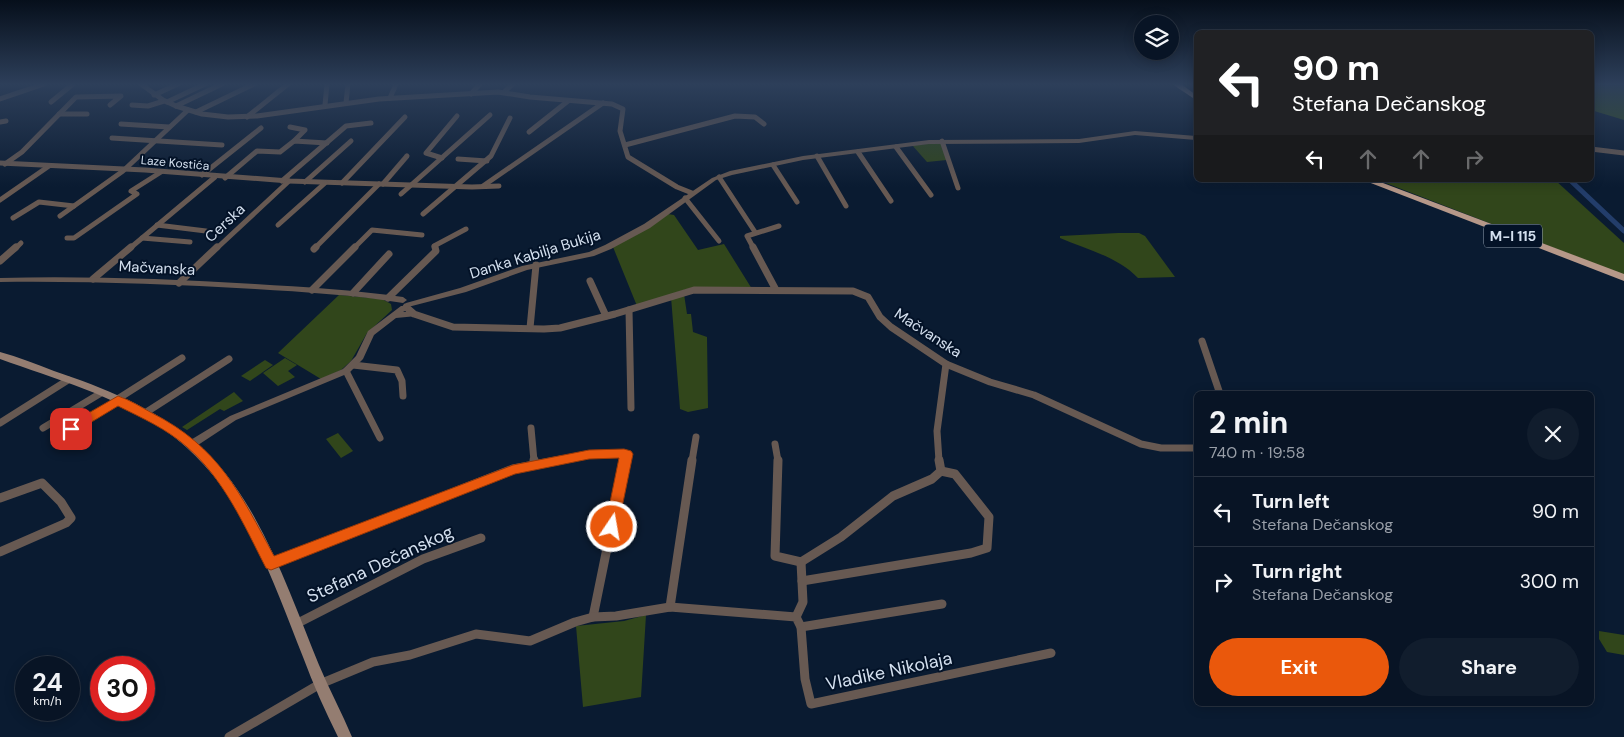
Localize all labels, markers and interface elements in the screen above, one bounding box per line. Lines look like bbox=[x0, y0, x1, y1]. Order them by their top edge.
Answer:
map controls bbox=[1134, 15, 1179, 60]
button: layers bbox=[1134, 15, 1179, 60]
text: 90 m bbox=[1292, 45, 1380, 91]
icon: left bbox=[1209, 50, 1274, 115]
text: Stefana Dečanskog bbox=[1292, 89, 1486, 118]
icon: left bbox=[1301, 145, 1329, 173]
icon: ahead bbox=[1354, 145, 1382, 173]
icon: ahead bbox=[1407, 145, 1435, 173]
icon: right bbox=[1460, 145, 1488, 173]
street label: Laze Kostića bbox=[140, 152, 210, 174]
street label: Cerska bbox=[201, 199, 249, 247]
street label: Danka Kabilja Bukija bbox=[467, 225, 603, 283]
road number: M-I 115 bbox=[1484, 225, 1542, 248]
street label: Mačvanska bbox=[118, 256, 196, 280]
street label: Mačvanska bbox=[890, 304, 966, 362]
text: 2 min bbox=[1209, 403, 1288, 442]
pin bbox=[50, 408, 92, 450]
button: close bbox=[1527, 408, 1579, 460]
icon: arrive bbox=[57, 415, 85, 443]
text: 740 m · 19:58 bbox=[1209, 442, 1305, 463]
text: Turn left bbox=[1252, 489, 1330, 514]
icon: left bbox=[1209, 498, 1237, 526]
text: 90 m bbox=[1532, 499, 1579, 524]
position arrow bbox=[585, 500, 637, 552]
text: Stefana Dečanskog bbox=[1252, 514, 1393, 535]
street label: Stefana Dečanskog bbox=[303, 520, 457, 608]
text: Turn right bbox=[1252, 559, 1342, 584]
icon: right bbox=[1209, 568, 1237, 596]
text: 300 m bbox=[1520, 569, 1579, 594]
text: Stefana Dečanskog bbox=[1252, 584, 1393, 605]
button: Exit bbox=[1209, 638, 1389, 696]
button: Share bbox=[1399, 638, 1579, 696]
street label: Vladike Nikolaja bbox=[824, 646, 954, 696]
speed limit sign: 30 bbox=[90, 656, 155, 721]
text: 24 bbox=[32, 666, 63, 699]
text: km/h bbox=[33, 693, 62, 709]

